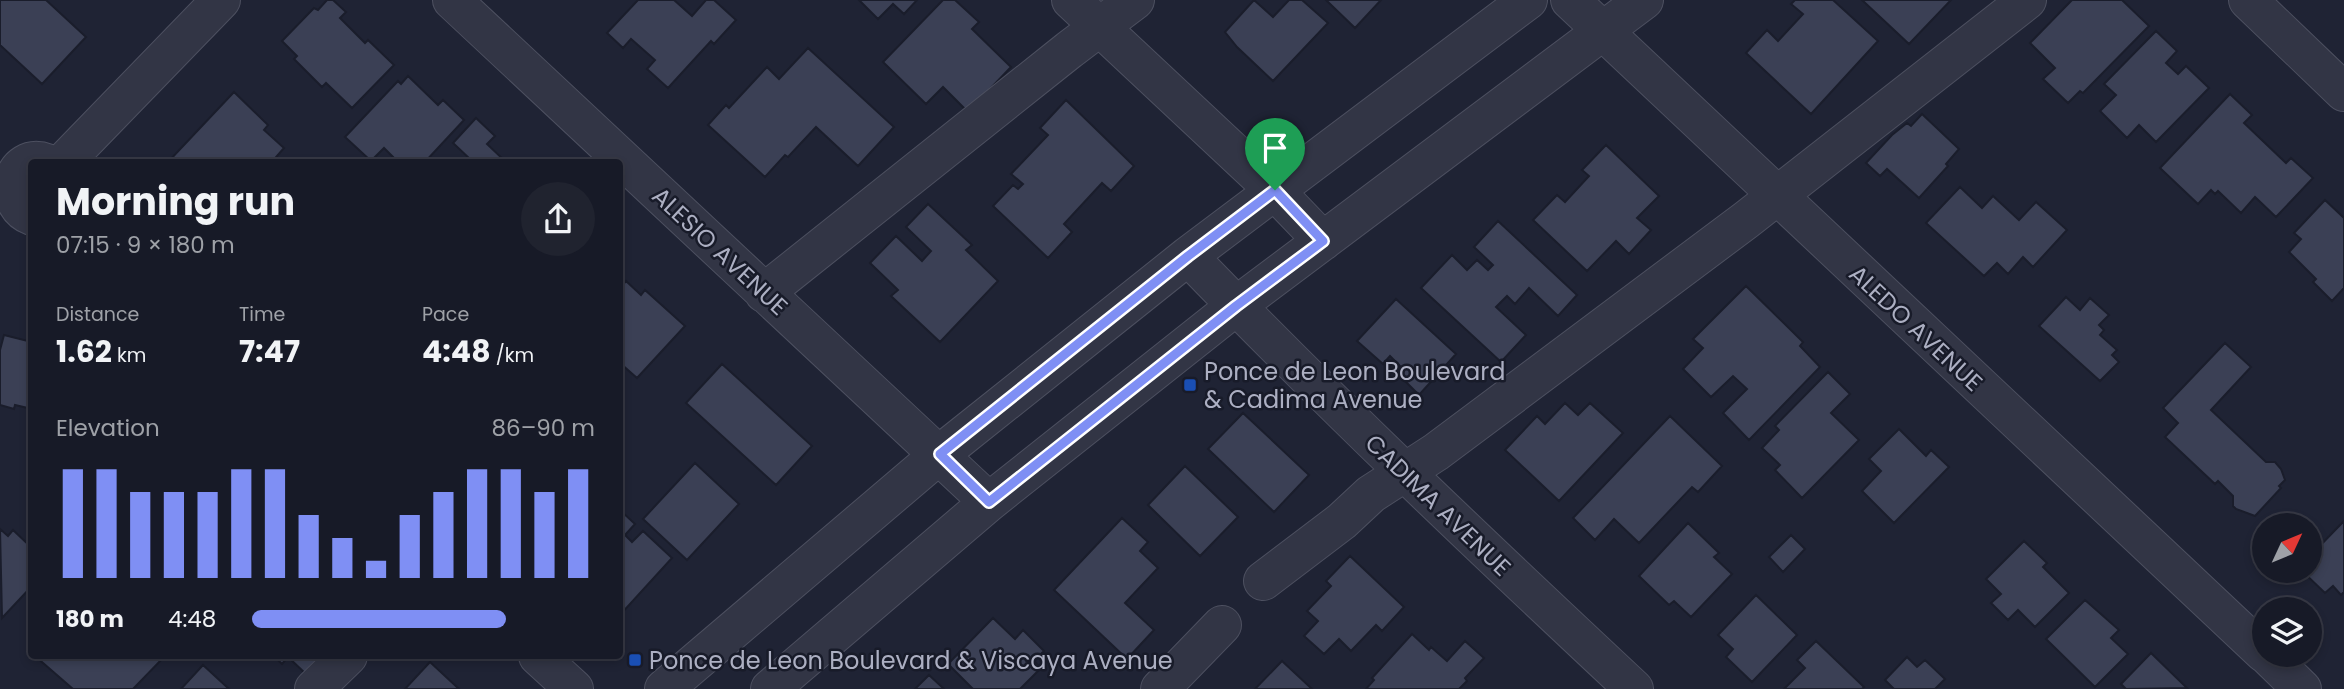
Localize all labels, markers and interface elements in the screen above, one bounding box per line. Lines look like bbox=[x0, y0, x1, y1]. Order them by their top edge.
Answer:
pin bbox=[1245, 118, 1305, 190]
icon: arrive bbox=[1256, 129, 1294, 167]
text: Morning run bbox=[56, 175, 295, 228]
street label: ALESIO AVENUE bbox=[645, 180, 795, 322]
button: share bbox=[521, 182, 595, 256]
text: 07:15 · 9 × 180 m bbox=[56, 229, 235, 261]
street label: ALEDO AVENUE bbox=[1842, 258, 1990, 398]
text: Distance bbox=[56, 301, 139, 328]
text: Time bbox=[239, 301, 285, 328]
text: Pace bbox=[422, 301, 469, 328]
text: 1.62 bbox=[56, 330, 112, 373]
text: 7:47 bbox=[239, 330, 300, 373]
text: 4:48 bbox=[422, 330, 491, 373]
text: km bbox=[112, 342, 146, 369]
text: /km bbox=[491, 342, 534, 369]
place label: Ponce de Leon Boulevard & Cadima Avenue bbox=[1204, 355, 1505, 416]
marker: Ponce de Leon Boulevard & Cadima Avenue bbox=[1182, 377, 1198, 393]
text: Elevation bbox=[56, 412, 160, 444]
text: 86–90 m bbox=[492, 412, 595, 444]
street label: CADIMA AVENUE bbox=[1358, 427, 1518, 583]
north arrow bbox=[2252, 513, 2322, 583]
map controls bbox=[2252, 513, 2322, 667]
button: layers bbox=[2252, 597, 2322, 667]
text: 180 m bbox=[56, 603, 124, 635]
text: 4:48 bbox=[168, 603, 216, 635]
place label: Ponce de Leon Boulevard & Viscaya Avenue bbox=[649, 644, 1173, 677]
marker: Ponce de Leon Boulevard & Viscaya Avenue bbox=[627, 652, 643, 668]

